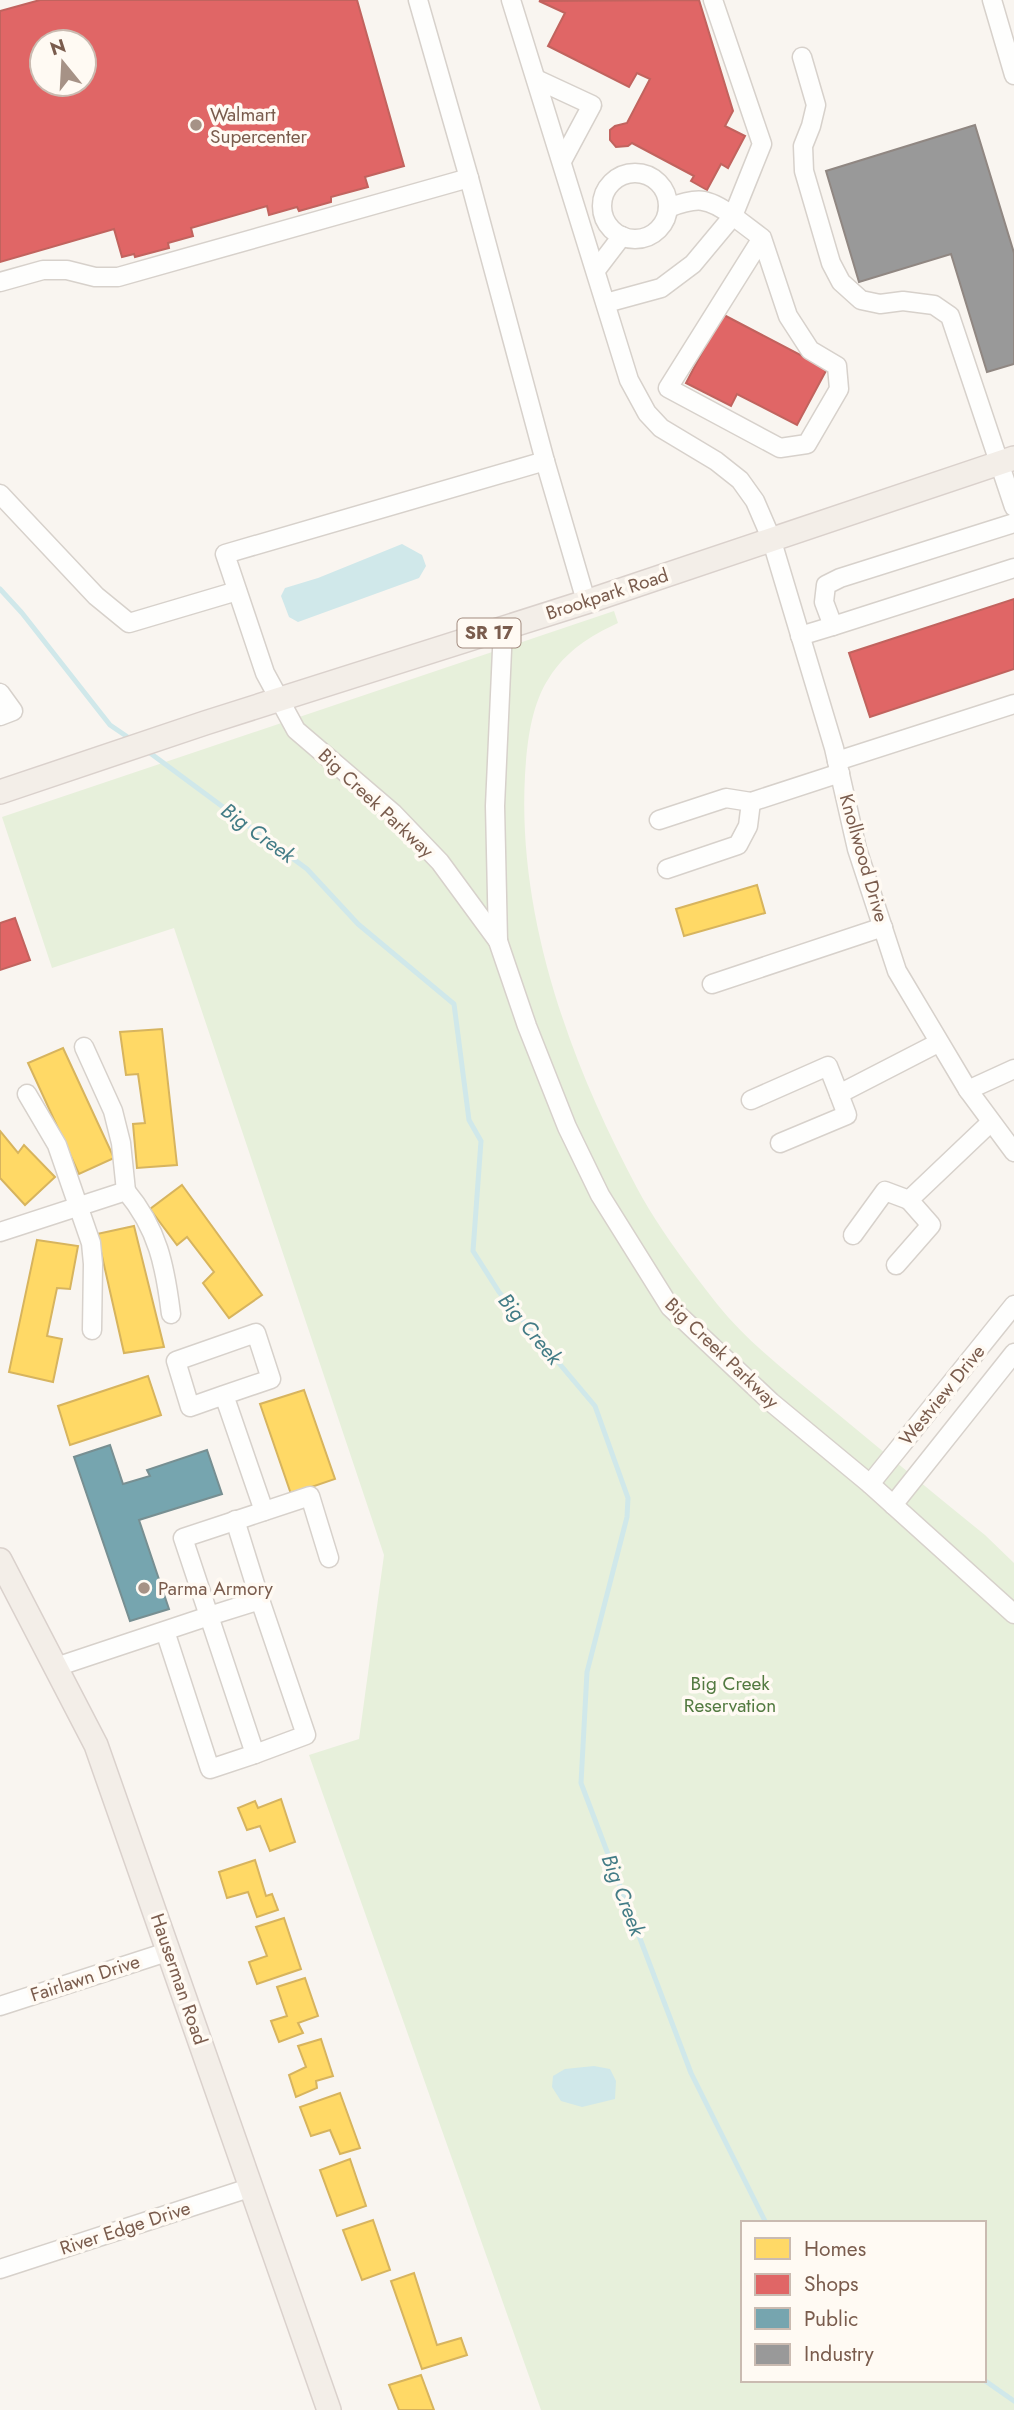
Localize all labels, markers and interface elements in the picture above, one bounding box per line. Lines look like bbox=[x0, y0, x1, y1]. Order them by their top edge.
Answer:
north arrow bbox=[28, 28, 98, 98]
text: N bbox=[47, 32, 69, 62]
place label: Walmart Supercenter bbox=[210, 101, 307, 150]
marker: Walmart Supercenter bbox=[188, 117, 204, 133]
street label: Brookpark Road bbox=[542, 561, 672, 627]
road number: SR 17 bbox=[458, 618, 520, 648]
street label: Big Creek Parkway bbox=[312, 742, 440, 864]
street label: Knollwood Drive bbox=[833, 791, 895, 925]
water label: Big Creek bbox=[215, 796, 302, 871]
water label: Big Creek bbox=[491, 1287, 570, 1372]
street label: Big Creek Parkway bbox=[659, 1291, 786, 1415]
street label: Westview Drive bbox=[893, 1339, 991, 1451]
place label: Parma Armory bbox=[158, 1575, 273, 1602]
marker: Parma Armory bbox=[136, 1580, 152, 1596]
park label: Big Creek Reservation bbox=[684, 1670, 776, 1719]
water label: Big Creek bbox=[594, 1850, 653, 1941]
street label: Hauserman Road bbox=[144, 1910, 214, 2048]
street label: Fairlawn Drive bbox=[27, 1948, 143, 2008]
street label: River Edge Drive bbox=[56, 2194, 194, 2262]
legend bbox=[741, 2221, 986, 2382]
text: Homes bbox=[804, 2234, 866, 2264]
text: Shops bbox=[804, 2269, 858, 2299]
text: Public bbox=[804, 2304, 858, 2334]
text: Industry bbox=[804, 2339, 875, 2369]

